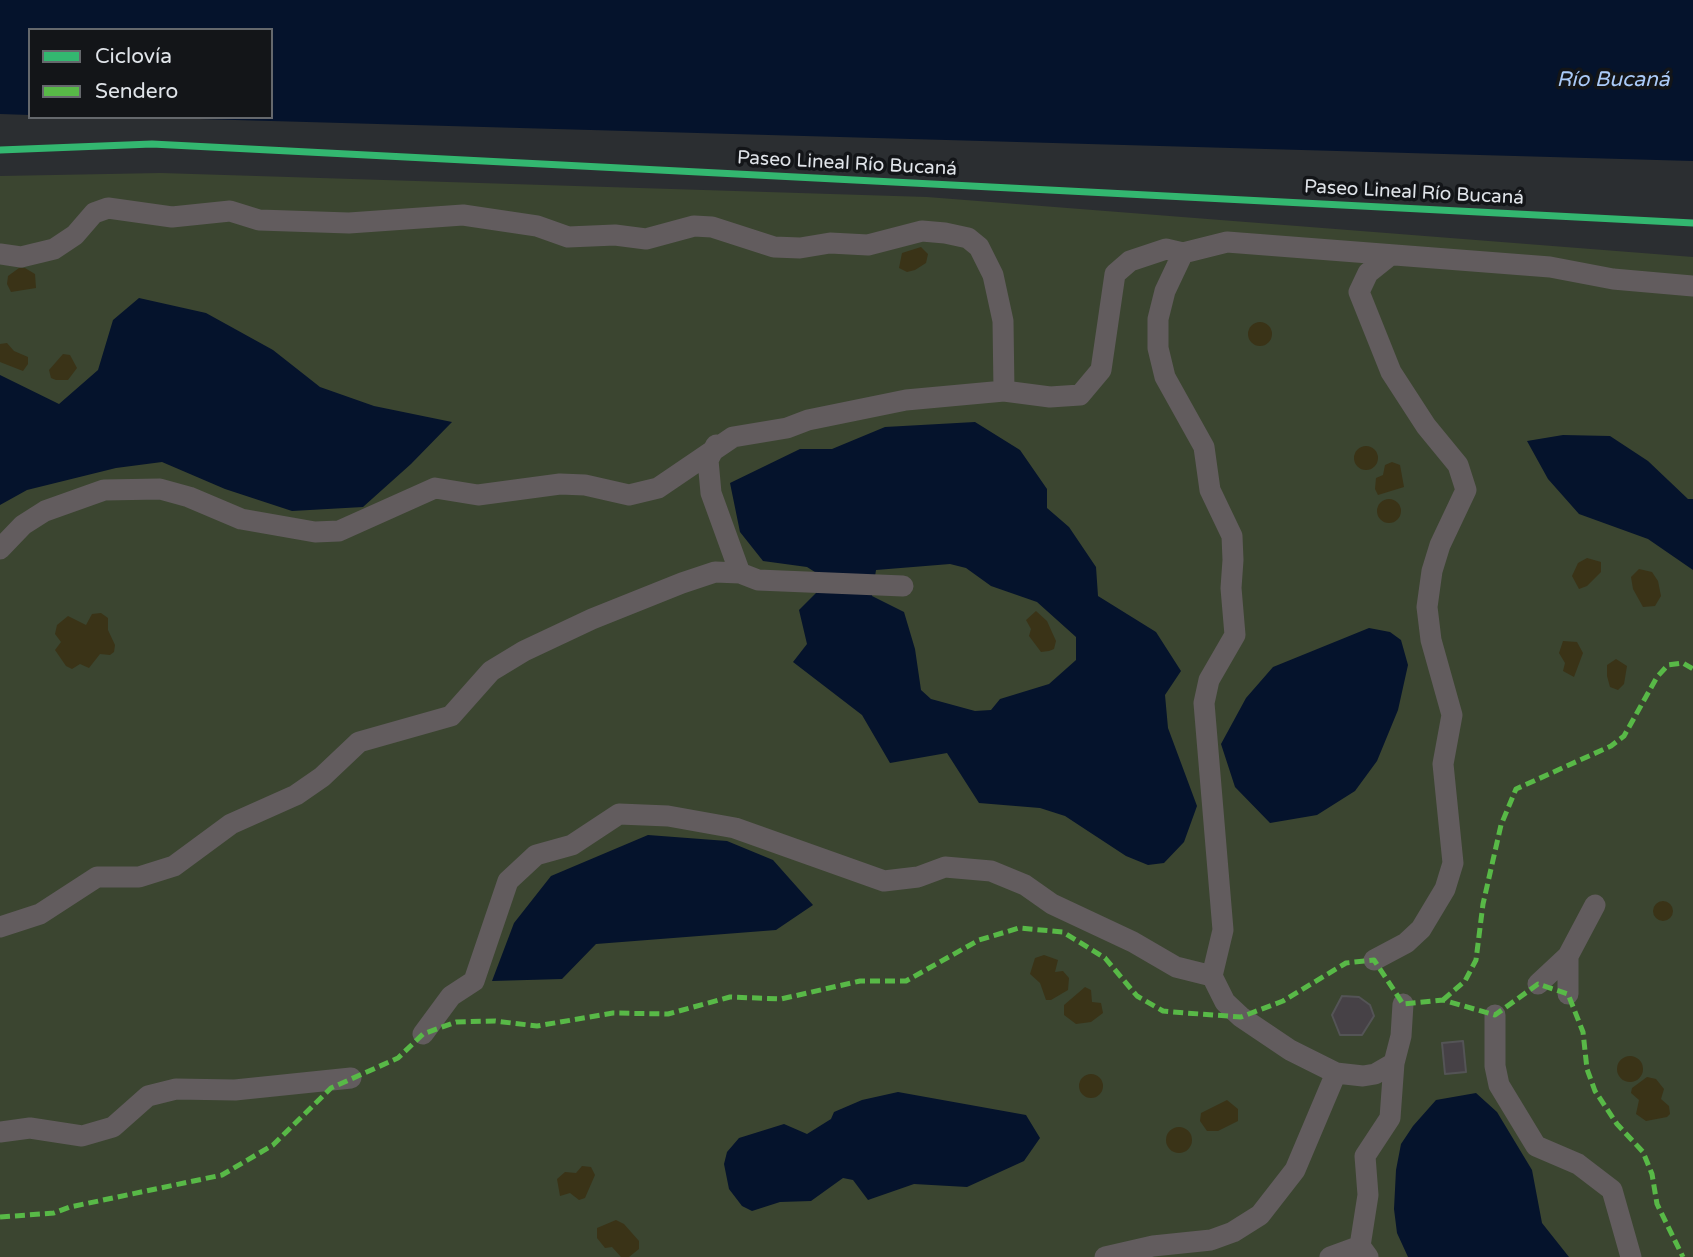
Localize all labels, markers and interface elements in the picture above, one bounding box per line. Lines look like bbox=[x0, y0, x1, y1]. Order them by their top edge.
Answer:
legend bbox=[28, 28, 273, 119]
text: Ciclovía bbox=[95, 44, 172, 69]
water label: Río Bucaná bbox=[1556, 67, 1670, 93]
text: Sendero bbox=[95, 79, 178, 104]
street label: Paseo Lineal Río Bucaná bbox=[737, 147, 957, 181]
street label: Paseo Lineal Río Bucaná bbox=[1304, 176, 1524, 210]

